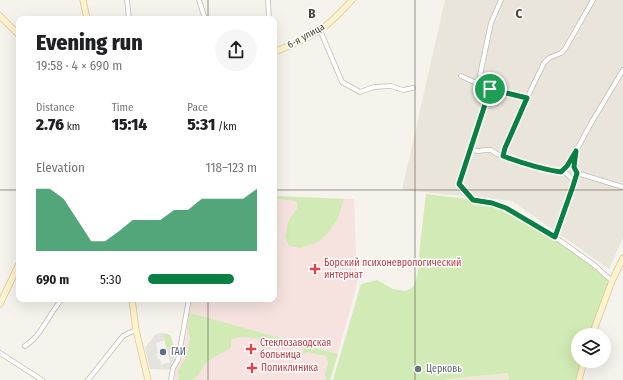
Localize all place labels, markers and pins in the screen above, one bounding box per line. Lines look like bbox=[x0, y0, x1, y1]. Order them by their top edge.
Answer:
pin bbox=[473, 72, 507, 106]
place label: Борский психоневрологический интернат bbox=[324, 257, 461, 281]
marker: Борский психоневрологический интернат bbox=[309, 263, 321, 275]
place label: Стеклозаводская больница bbox=[260, 337, 331, 361]
marker: Стеклозаводская больница bbox=[245, 343, 257, 355]
place label: ГАИ bbox=[171, 346, 186, 358]
marker: ГАИ bbox=[158, 347, 168, 357]
marker: Поликлиника bbox=[246, 362, 258, 374]
place label: Поликлиника bbox=[261, 362, 318, 374]
place label: Церковь bbox=[426, 363, 462, 375]
marker: Церковь bbox=[413, 364, 423, 374]

